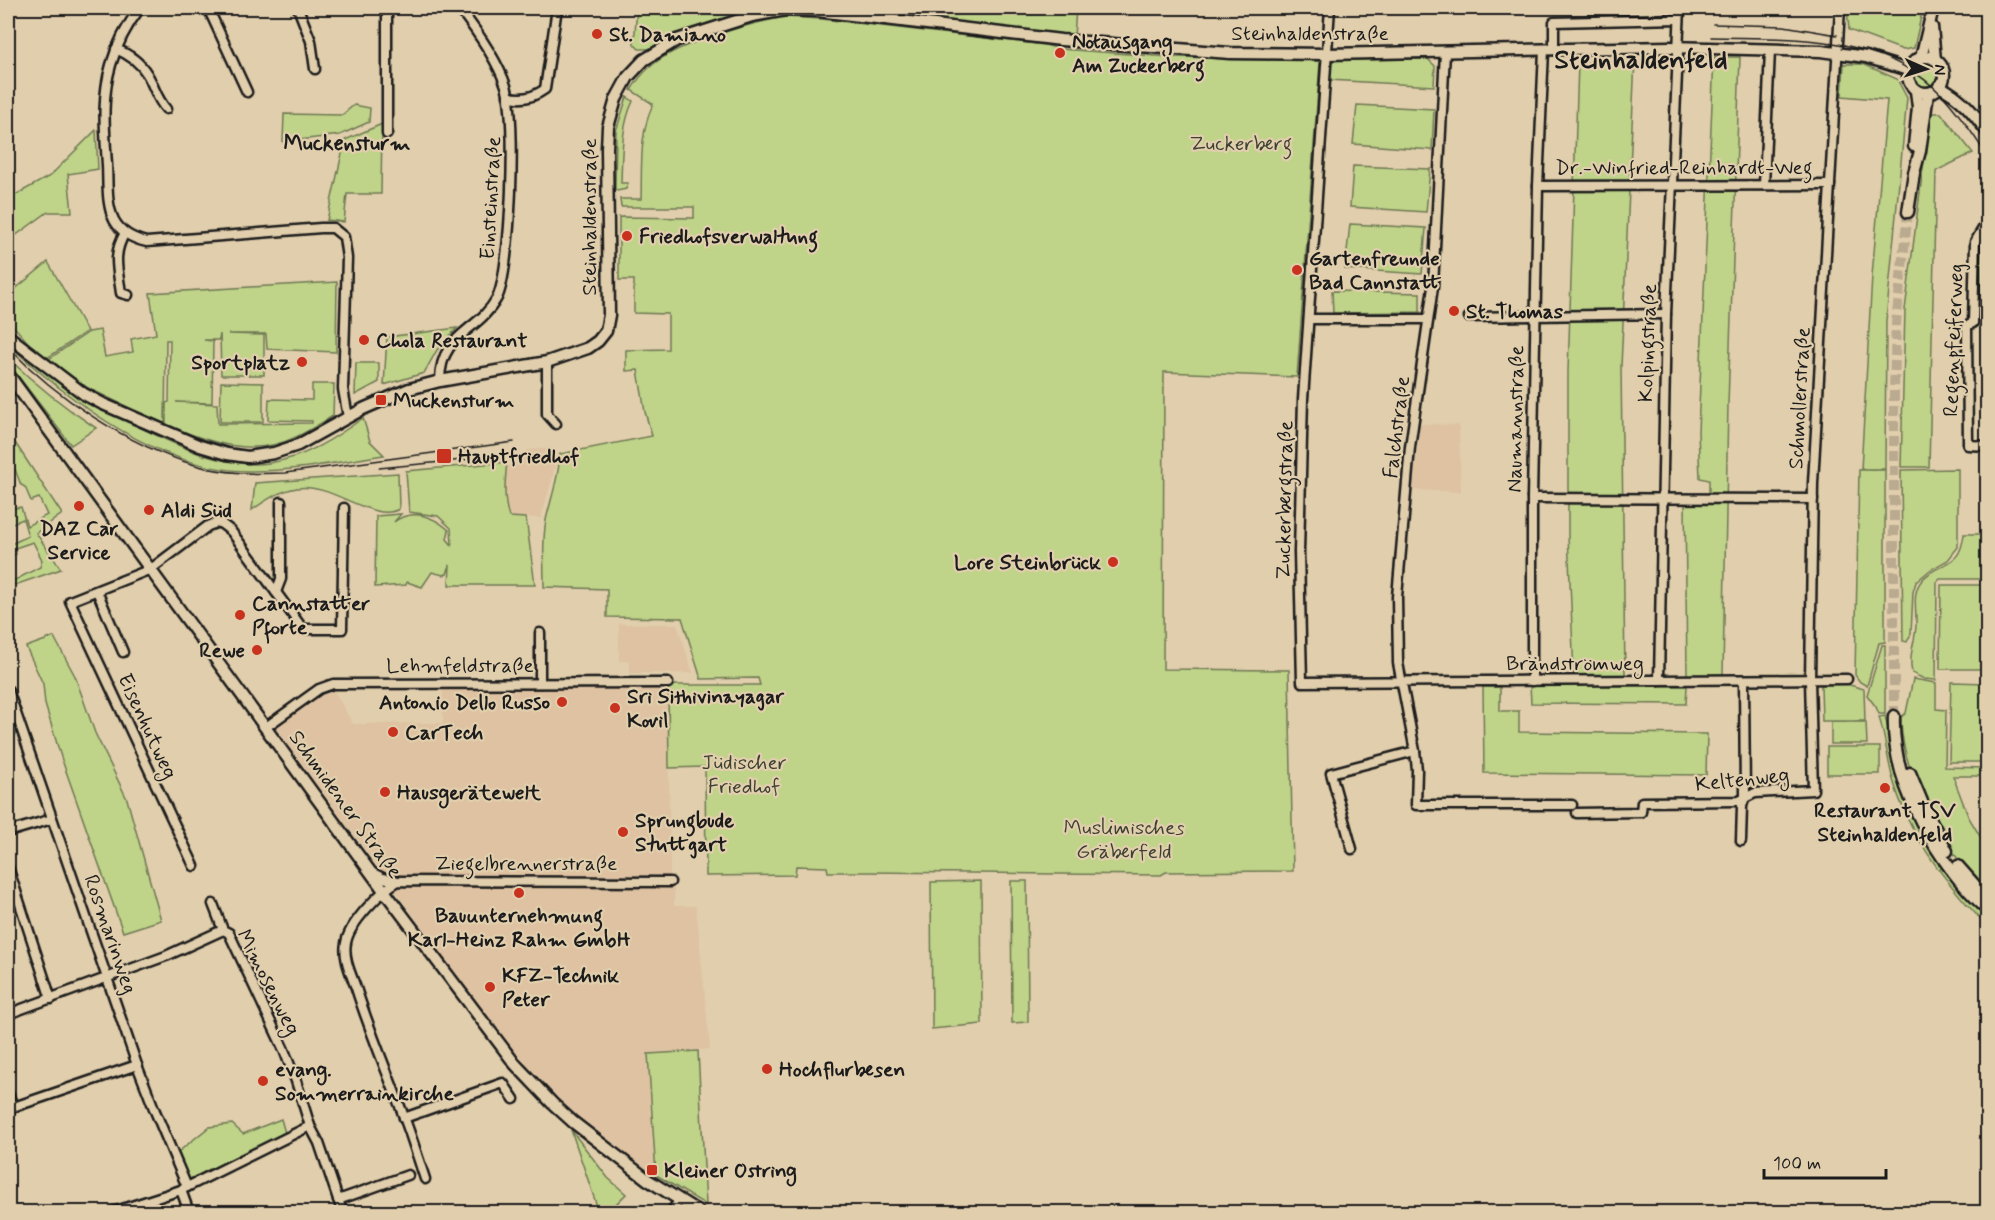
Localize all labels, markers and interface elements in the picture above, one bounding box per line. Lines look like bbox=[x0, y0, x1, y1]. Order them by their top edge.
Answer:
street label: Steinhaldenstraße bbox=[1231, 20, 1389, 48]
place label: St. Damiano bbox=[609, 21, 726, 49]
marker: St. Damiano bbox=[590, 27, 604, 41]
place label: Notausgang Am Zuckerberg bbox=[1072, 28, 1205, 82]
north arrow bbox=[1896, 39, 1956, 99]
district label: Steinhaldenfeld bbox=[1554, 43, 1728, 78]
marker: Notausgang Am Zuckerberg bbox=[1053, 46, 1067, 60]
text: N bbox=[1929, 64, 1950, 76]
district label: Muckensturm bbox=[283, 130, 411, 158]
park label: Zuckerberg bbox=[1190, 130, 1292, 160]
street label: Einsteinstraße bbox=[474, 136, 508, 260]
street label: Steinhaldenstraße bbox=[576, 138, 604, 296]
street label: Dr.-Winfried-Reinhardt-Weg bbox=[1555, 154, 1813, 184]
place label: Friedhofsverwaltung bbox=[639, 223, 818, 253]
marker: Friedhofsverwaltung bbox=[620, 229, 634, 243]
place label: Gartenfreunde Bad Cannstatt bbox=[1309, 245, 1441, 297]
marker: Gartenfreunde Bad Cannstatt bbox=[1290, 263, 1304, 277]
street label: Regenpfeiferweg bbox=[1937, 263, 1973, 417]
street label: Kolpingstraße bbox=[1632, 283, 1666, 403]
place label: St. Thomas bbox=[1466, 298, 1564, 326]
marker: St. Thomas bbox=[1447, 304, 1461, 318]
street label: Schmollerstraße bbox=[1782, 326, 1818, 470]
place label: Chola Restaurant bbox=[376, 327, 527, 355]
marker: Chola Restaurant bbox=[357, 333, 371, 347]
street label: Naumannstraße bbox=[1501, 345, 1531, 493]
place label: Sportplatz bbox=[191, 349, 291, 377]
marker: Sportplatz bbox=[295, 355, 309, 369]
street label: Falchstraße bbox=[1377, 374, 1417, 480]
place label: Muckensturm bbox=[393, 387, 514, 415]
marker: Muckensturm bbox=[374, 393, 388, 407]
street label: Zuckerbergstraße bbox=[1270, 420, 1302, 580]
place label: Hauptfriedhof bbox=[458, 443, 579, 471]
marker: Hauptfriedhof bbox=[435, 447, 453, 465]
place label: Aldi Süd bbox=[161, 497, 232, 525]
marker: DAZ Car Service bbox=[72, 499, 86, 513]
marker: Aldi Süd bbox=[142, 503, 156, 517]
place label: DAZ Car Service bbox=[40, 515, 119, 567]
place label: Lore Steinbrück bbox=[954, 549, 1101, 577]
marker: Lore Steinbrück bbox=[1106, 555, 1120, 569]
place label: Cannstatter Pforte bbox=[252, 590, 370, 644]
marker: Cannstatter Pforte bbox=[233, 608, 247, 622]
place label: Rewe bbox=[199, 637, 245, 665]
marker: Rewe bbox=[250, 643, 264, 657]
street label: Brändströmweg bbox=[1506, 650, 1644, 679]
street label: Lehmfeldstraße bbox=[386, 652, 534, 680]
street label: Eisenhutweg bbox=[110, 669, 184, 784]
place label: Sri Sithivinayagar Kovil bbox=[627, 683, 785, 735]
place label: Antonio Dello Russo bbox=[379, 689, 550, 717]
marker: Antonio Dello Russo bbox=[555, 695, 569, 709]
marker: Sri Sithivinayagar Kovil bbox=[608, 701, 622, 715]
place label: CarTech bbox=[405, 719, 484, 747]
street label: Schmidener Straße bbox=[282, 725, 408, 884]
marker: CarTech bbox=[386, 725, 400, 739]
park label: Jüdischer Friedhof bbox=[701, 749, 787, 801]
street label: Keltenweg bbox=[1694, 761, 1791, 800]
place label: Hausgerätewelt bbox=[397, 779, 542, 809]
marker: Restaurant TSV Steinhaldenfeld bbox=[1878, 781, 1892, 795]
marker: Hausgerätewelt bbox=[378, 785, 392, 799]
place label: Restaurant TSV Steinhaldenfeld bbox=[1814, 797, 1956, 849]
place label: Sprungbude Stuttgart bbox=[635, 807, 734, 859]
park label: Muslimisches Gräberfeld bbox=[1064, 814, 1184, 866]
marker: Sprungbude Stuttgart bbox=[616, 825, 630, 839]
street label: Ziegelbrennerstraße bbox=[435, 850, 617, 880]
street label: Rosmarinweg bbox=[77, 871, 144, 998]
marker: Bauunternehmung Karl-Heinz Rahm GmbH bbox=[512, 886, 526, 900]
place label: Bauunternehmung Karl-Heinz Rahm GmbH bbox=[408, 902, 630, 954]
street label: Mimosenweg bbox=[229, 925, 307, 1041]
place label: KFZ-Technik Peter bbox=[502, 962, 619, 1014]
marker: KFZ-Technik Peter bbox=[483, 980, 497, 994]
place label: evang. Sommerrainkirche bbox=[275, 1056, 454, 1108]
place label: Hochflurbesen bbox=[779, 1056, 905, 1084]
marker: Hochflurbesen bbox=[760, 1062, 774, 1076]
marker: evang. Sommerrainkirche bbox=[256, 1074, 270, 1088]
scale bar bbox=[1764, 1142, 1886, 1180]
text: 100 m bbox=[1773, 1152, 1821, 1176]
place label: Kleiner Ostring bbox=[664, 1157, 797, 1187]
marker: Kleiner Ostring bbox=[645, 1163, 659, 1177]

